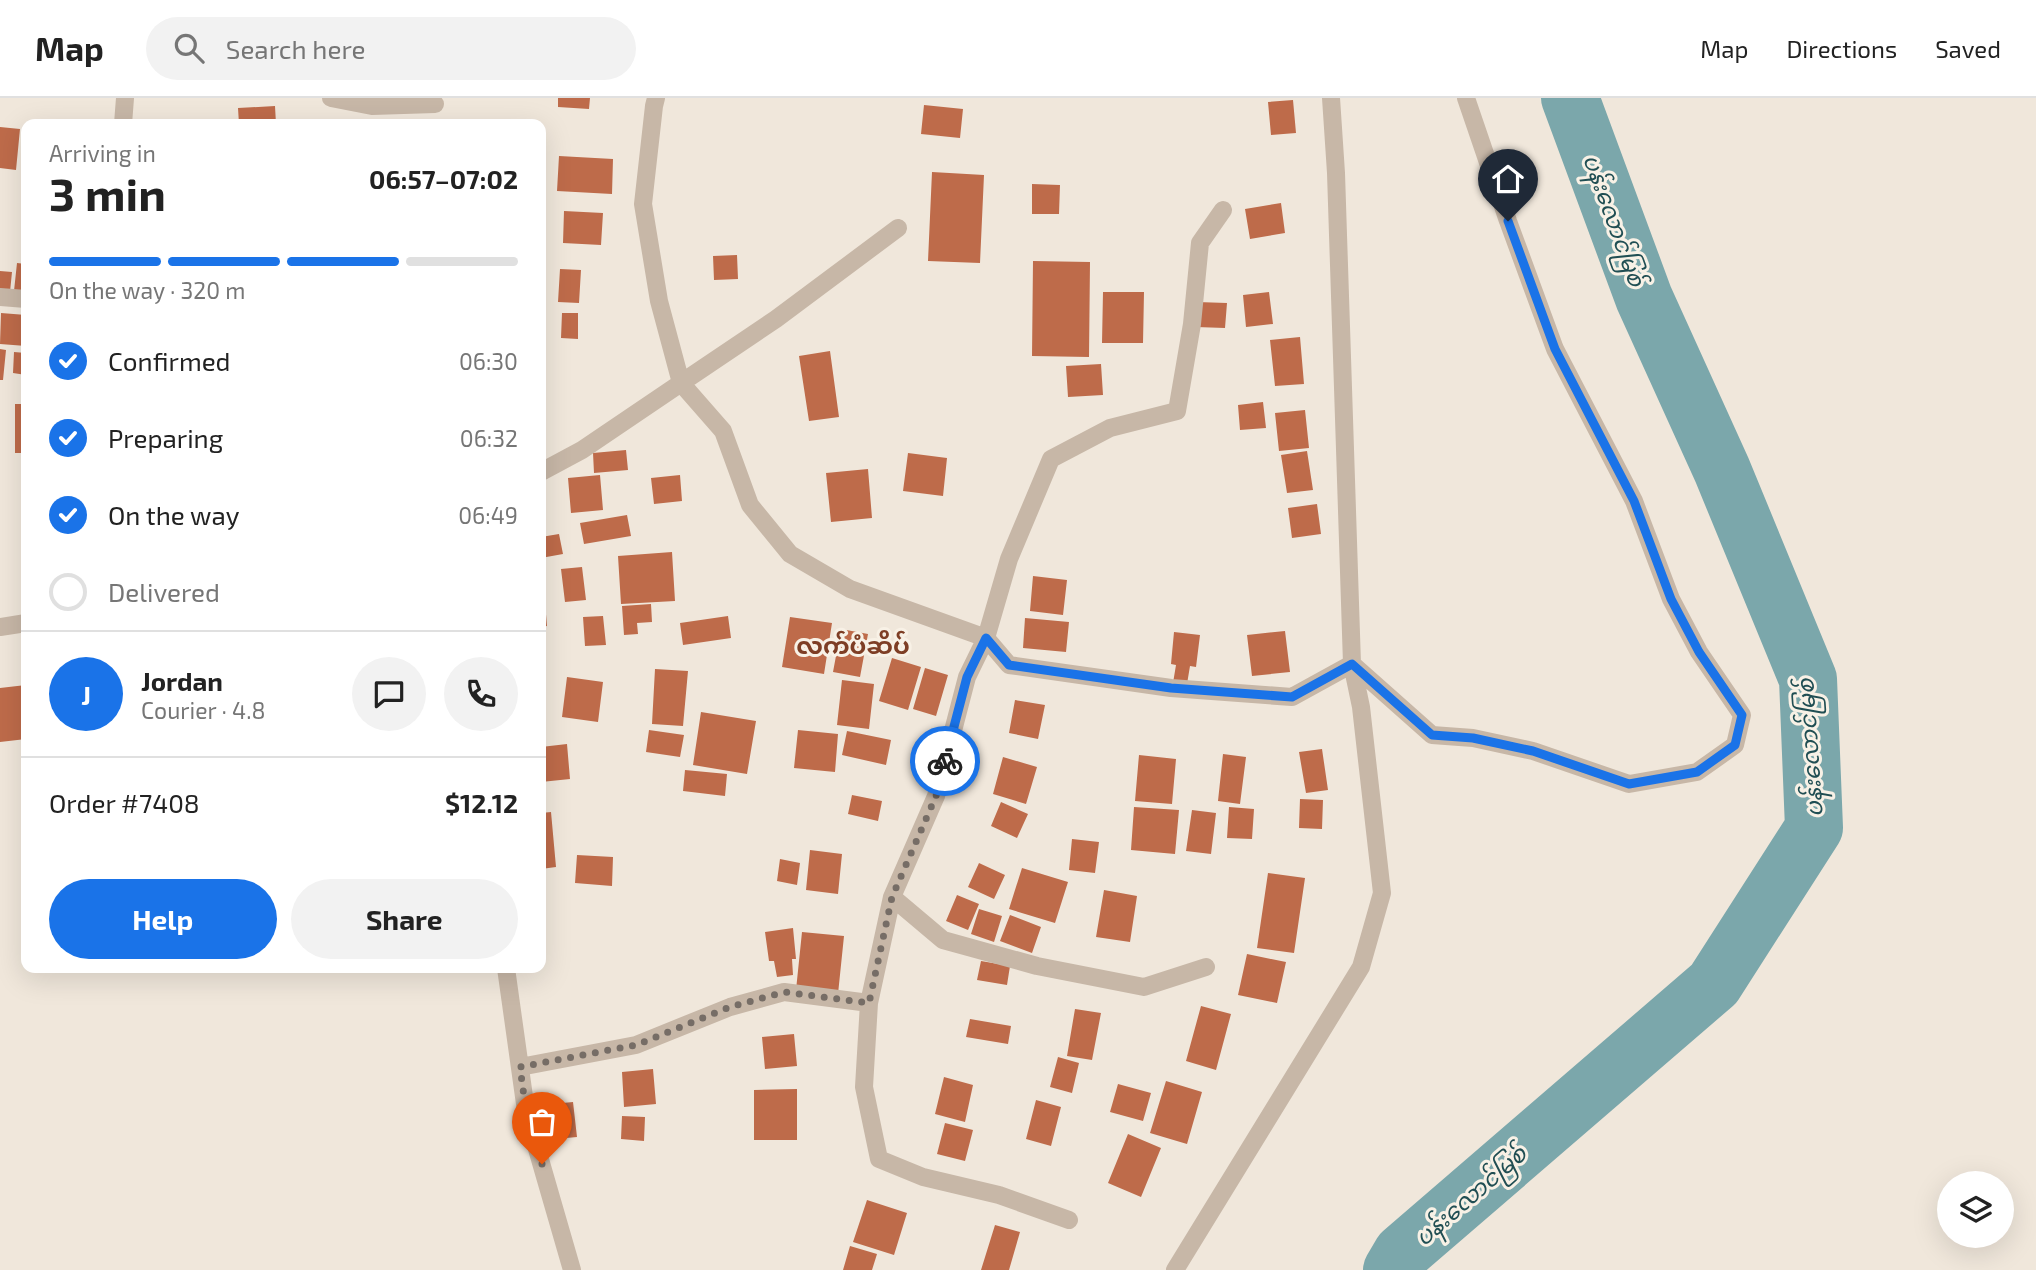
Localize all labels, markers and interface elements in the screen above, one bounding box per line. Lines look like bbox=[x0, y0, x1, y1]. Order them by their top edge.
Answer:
search box bbox=[146, 17, 636, 80]
text: Map bbox=[35, 28, 104, 68]
icon: search bbox=[170, 29, 208, 67]
text: Search here bbox=[226, 33, 365, 64]
text: Map bbox=[1700, 34, 1748, 63]
text: Directions bbox=[1786, 34, 1897, 63]
text: Saved bbox=[1935, 34, 2001, 63]
text: Arriving in bbox=[49, 139, 156, 167]
pin bbox=[1478, 149, 1538, 221]
water label: ပန်းလောင်မြစ် bbox=[1573, 150, 1653, 293]
icon: home bbox=[1489, 160, 1527, 198]
text: 06:57–07:02 bbox=[369, 163, 518, 194]
text: 3 min bbox=[49, 165, 166, 220]
text: On the way · 320 m bbox=[49, 276, 245, 304]
icon: check bbox=[49, 342, 87, 380]
text: Confirmed bbox=[108, 345, 231, 376]
text: 06:30 bbox=[459, 347, 518, 375]
icon: check bbox=[49, 419, 87, 457]
text: Preparing bbox=[108, 422, 223, 453]
text: 06:32 bbox=[460, 424, 518, 452]
icon: check bbox=[49, 496, 87, 534]
text: On the way bbox=[108, 499, 239, 530]
text: 06:49 bbox=[458, 501, 518, 529]
text: Delivered bbox=[108, 576, 220, 607]
district label: လက်ပံဆိပ် bbox=[796, 630, 910, 659]
button: chat bbox=[352, 657, 426, 731]
button: phone bbox=[444, 657, 518, 731]
text: Jordan bbox=[141, 665, 223, 696]
water label: ပန်းလောင်မြစ် bbox=[1789, 676, 1834, 818]
text: J bbox=[81, 679, 91, 710]
text: Courier · 4.8 bbox=[141, 696, 265, 724]
courier bbox=[910, 726, 980, 796]
icon: bike bbox=[926, 742, 964, 780]
text: Order #7408 bbox=[49, 787, 200, 818]
text: $12.12 bbox=[445, 787, 518, 818]
button: Help bbox=[49, 879, 277, 959]
button: Share bbox=[291, 879, 518, 959]
pin bbox=[512, 1092, 572, 1164]
icon: bag bbox=[523, 1103, 561, 1141]
water label: ပန်းလောင်မြစ် bbox=[1408, 1137, 1536, 1256]
map controls bbox=[1937, 1171, 2014, 1248]
button: layers bbox=[1937, 1171, 2014, 1248]

